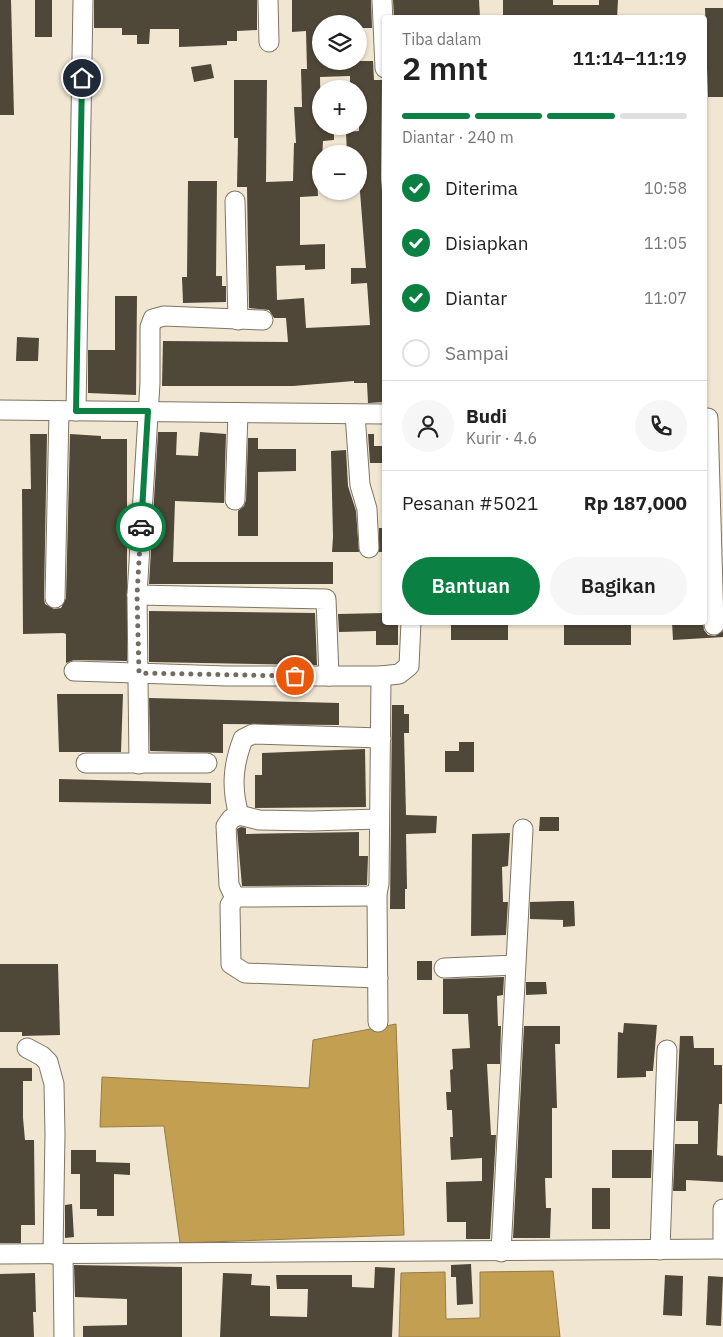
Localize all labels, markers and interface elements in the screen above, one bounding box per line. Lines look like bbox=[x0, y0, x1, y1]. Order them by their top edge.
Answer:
map controls bbox=[312, 15, 367, 200]
button: layers bbox=[312, 15, 367, 70]
text: Tiba dalam bbox=[402, 29, 481, 49]
text: 11:14–11:19 bbox=[573, 46, 687, 70]
text: 2 mnt bbox=[402, 47, 488, 89]
pin bbox=[61, 57, 103, 99]
icon: home bbox=[68, 64, 96, 92]
button: + bbox=[312, 80, 367, 135]
text: Diantar · 240 m bbox=[402, 127, 514, 147]
button: − bbox=[312, 145, 367, 200]
icon: check bbox=[402, 174, 430, 202]
text: Diterima bbox=[445, 176, 518, 200]
text: 10:58 bbox=[644, 178, 687, 198]
icon: check bbox=[402, 229, 430, 257]
text: Disiapkan bbox=[445, 231, 529, 255]
text: 11:05 bbox=[644, 233, 687, 253]
icon: check bbox=[402, 284, 430, 312]
text: Diantar bbox=[445, 286, 507, 310]
text: 11:07 bbox=[644, 288, 687, 308]
text: Sampai bbox=[445, 341, 509, 365]
button: person bbox=[402, 400, 454, 452]
button: phone bbox=[635, 400, 687, 452]
text: Budi bbox=[466, 404, 507, 428]
text: Kurir · 4.6 bbox=[466, 428, 537, 448]
text: Pesanan #5021 bbox=[402, 491, 538, 515]
text: Rp 187,000 bbox=[584, 491, 687, 515]
courier bbox=[116, 502, 166, 552]
icon: car bbox=[127, 513, 155, 541]
button: Bantuan bbox=[402, 557, 540, 615]
button: Bagikan bbox=[550, 557, 687, 615]
pin bbox=[274, 655, 316, 697]
icon: bag bbox=[281, 662, 309, 690]

